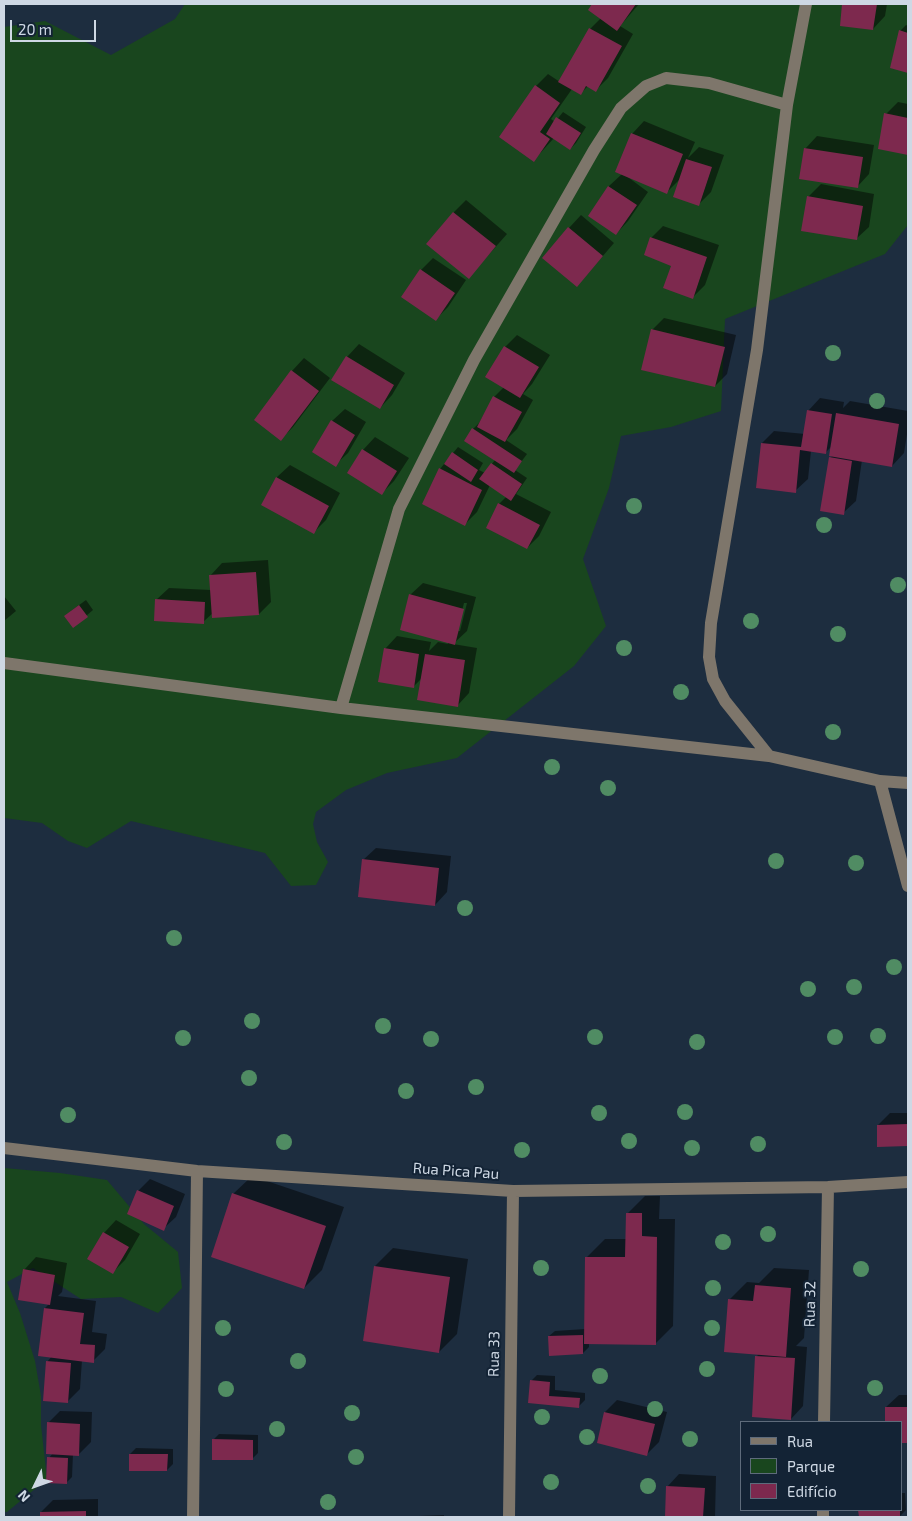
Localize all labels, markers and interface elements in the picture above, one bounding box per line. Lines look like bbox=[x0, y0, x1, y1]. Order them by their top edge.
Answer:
scale bar bbox=[12, 10, 99, 42]
text: 20 m bbox=[18, 20, 52, 38]
street label: Rua Pica Pau bbox=[412, 1159, 500, 1183]
street label: Rua 32 bbox=[801, 1281, 819, 1327]
street label: Rua 33 bbox=[485, 1331, 503, 1377]
legend bbox=[740, 1421, 902, 1511]
text: Rua bbox=[787, 1432, 813, 1450]
text: Parque bbox=[787, 1457, 835, 1475]
north arrow bbox=[10, 1461, 60, 1511]
text: Edifício bbox=[787, 1482, 837, 1500]
text: N bbox=[14, 1487, 33, 1506]

